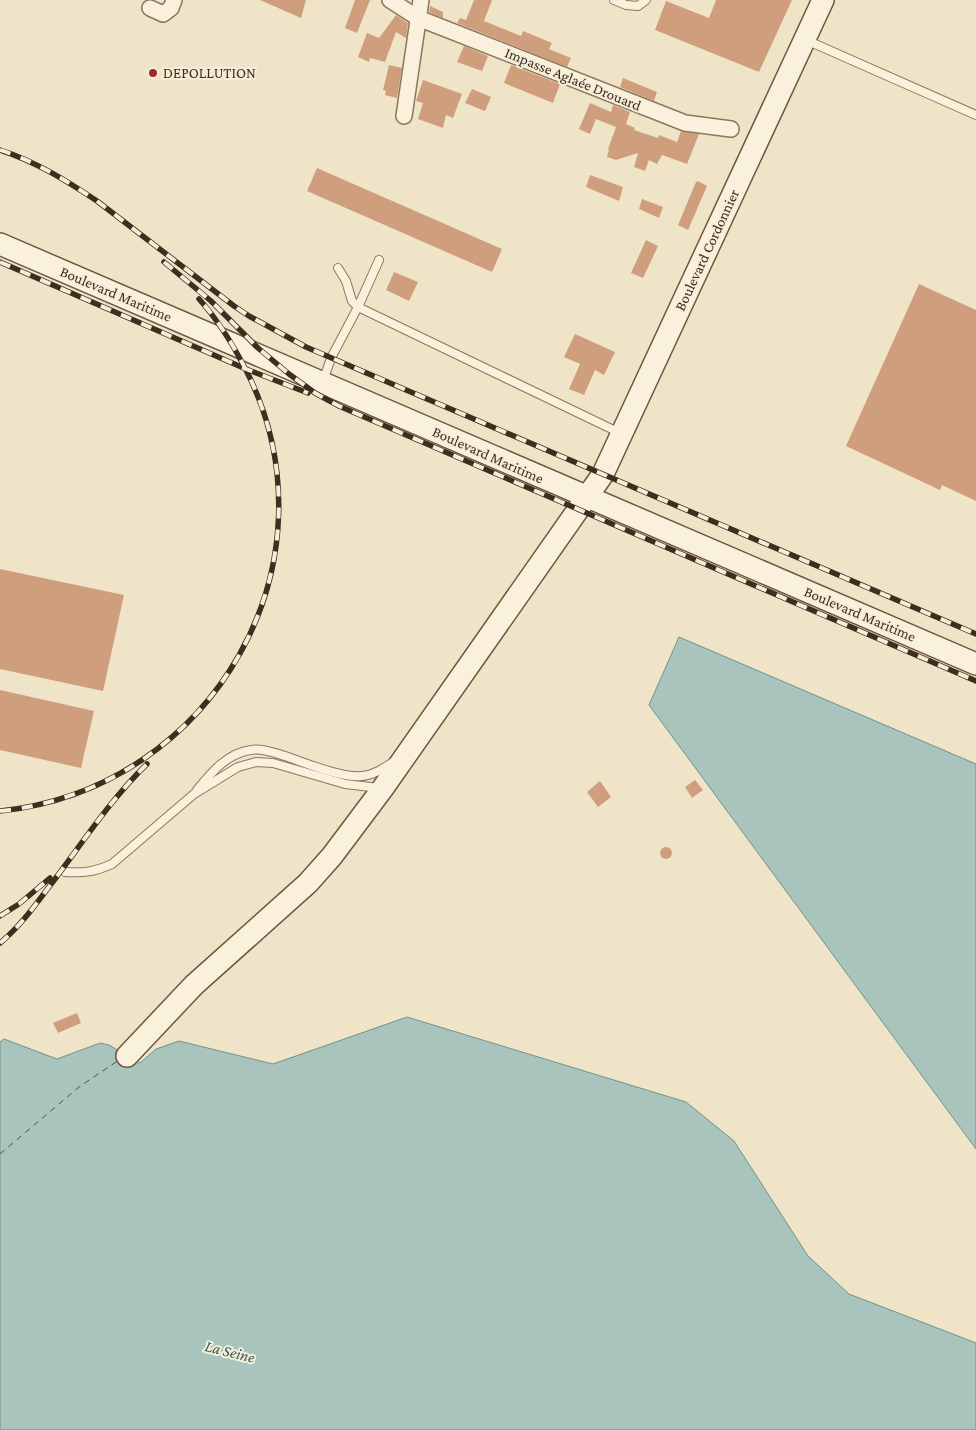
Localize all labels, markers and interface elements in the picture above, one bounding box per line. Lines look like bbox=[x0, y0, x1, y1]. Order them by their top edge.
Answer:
street label: Impasse Aglaée Drouard bbox=[502, 44, 644, 115]
place label: DEPOLLUTION bbox=[163, 65, 256, 81]
marker: DEPOLLUTION bbox=[147, 67, 159, 79]
street label: Boulevard Cordonnier bbox=[672, 186, 742, 313]
street label: Boulevard Maritime bbox=[58, 263, 175, 325]
street label: Boulevard Maritime bbox=[430, 423, 546, 487]
street label: Boulevard Maritime bbox=[802, 583, 919, 645]
water label: La Seine bbox=[203, 1337, 256, 1366]

